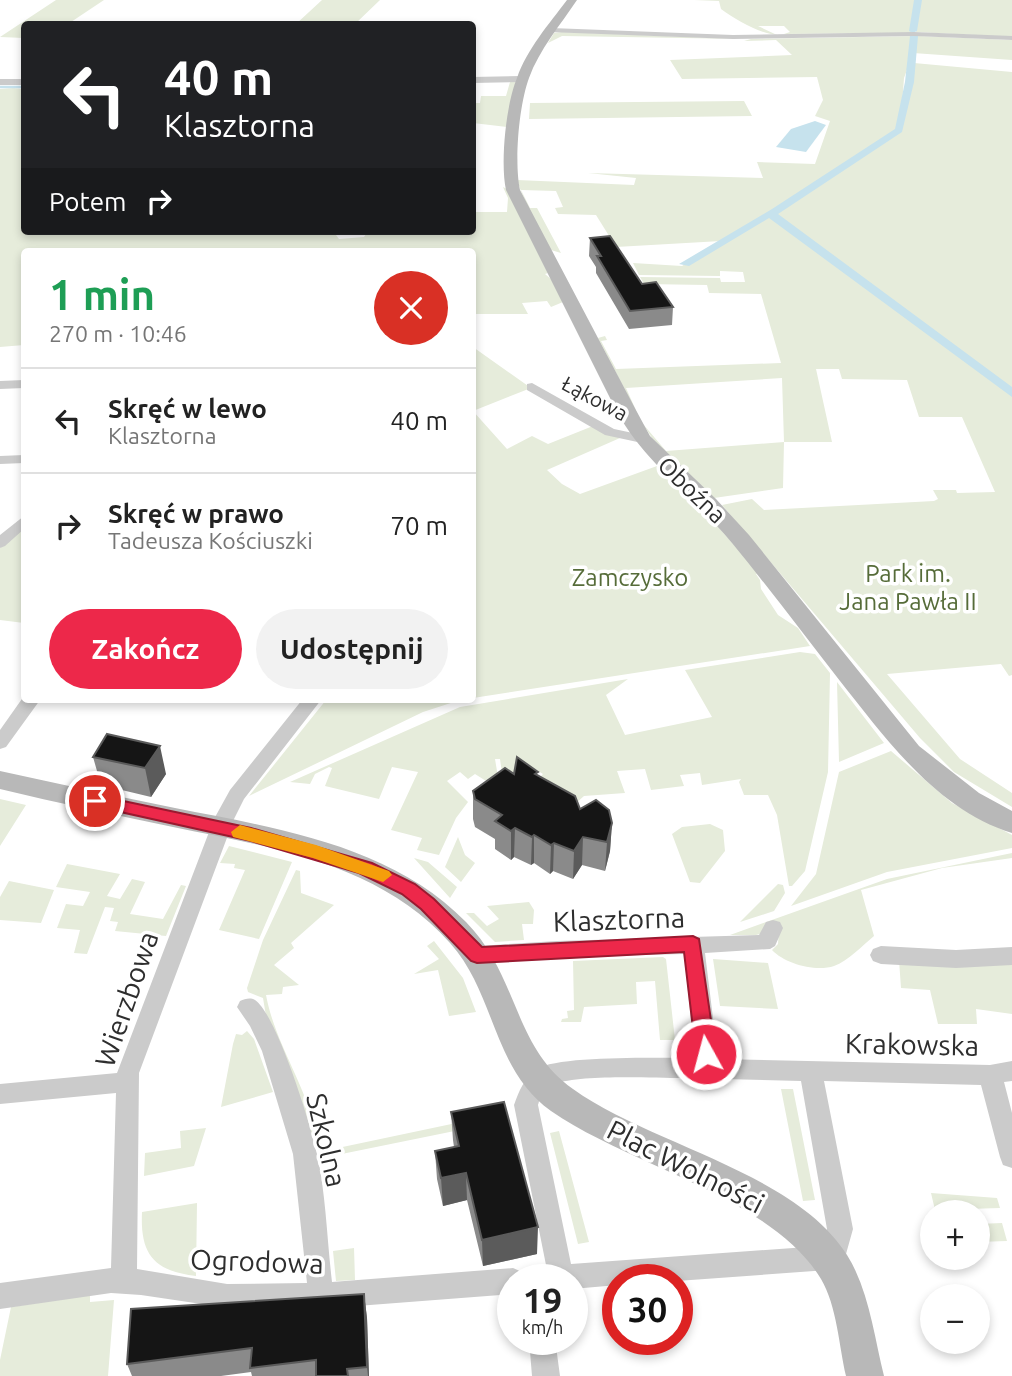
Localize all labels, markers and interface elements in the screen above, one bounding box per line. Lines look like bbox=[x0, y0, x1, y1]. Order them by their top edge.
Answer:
icon: left bbox=[49, 49, 140, 140]
text: 40 m bbox=[164, 49, 273, 104]
text: Klasztorna bbox=[164, 107, 315, 143]
icon: right bbox=[140, 182, 178, 220]
text: Potem bbox=[49, 187, 126, 216]
text: 1 min bbox=[49, 271, 155, 318]
button: close bbox=[374, 271, 448, 345]
text: 270 m · 10:46 bbox=[49, 321, 187, 346]
street label: Łąkowa bbox=[558, 371, 632, 425]
text: Skręć w lewo bbox=[108, 394, 267, 423]
icon: left bbox=[49, 402, 87, 440]
text: 40 m bbox=[390, 406, 448, 435]
text: Klasztorna bbox=[108, 423, 217, 448]
street label: Oboźna bbox=[653, 451, 731, 529]
text: Skręć w prawo bbox=[108, 499, 284, 528]
icon: right bbox=[49, 507, 87, 545]
text: 70 m bbox=[390, 511, 448, 540]
text: Tadeusza Kościuszki bbox=[108, 528, 313, 553]
park label: Park im. Jana Pawła II bbox=[839, 560, 977, 615]
park label: Zamczysko bbox=[572, 564, 688, 591]
button: Zakończ bbox=[49, 609, 242, 689]
button: Udostępnij bbox=[256, 609, 448, 689]
pin bbox=[65, 771, 125, 831]
icon: arrive bbox=[76, 782, 114, 820]
street label: Klasztorna bbox=[552, 901, 686, 937]
street label: Wierzbowa bbox=[88, 927, 164, 1071]
position arrow bbox=[669, 1017, 743, 1091]
street label: Krakowska bbox=[845, 1027, 979, 1061]
street label: Szkolna bbox=[301, 1090, 353, 1190]
street label: Plac Wolności bbox=[603, 1113, 769, 1219]
map controls bbox=[920, 1200, 990, 1354]
button: + bbox=[920, 1200, 990, 1270]
street label: Ogrodowa bbox=[190, 1243, 324, 1279]
speed limit sign: 30 bbox=[602, 1264, 693, 1355]
text: 19 bbox=[523, 1280, 562, 1320]
button: − bbox=[920, 1284, 990, 1354]
text: km/h bbox=[522, 1317, 563, 1337]

